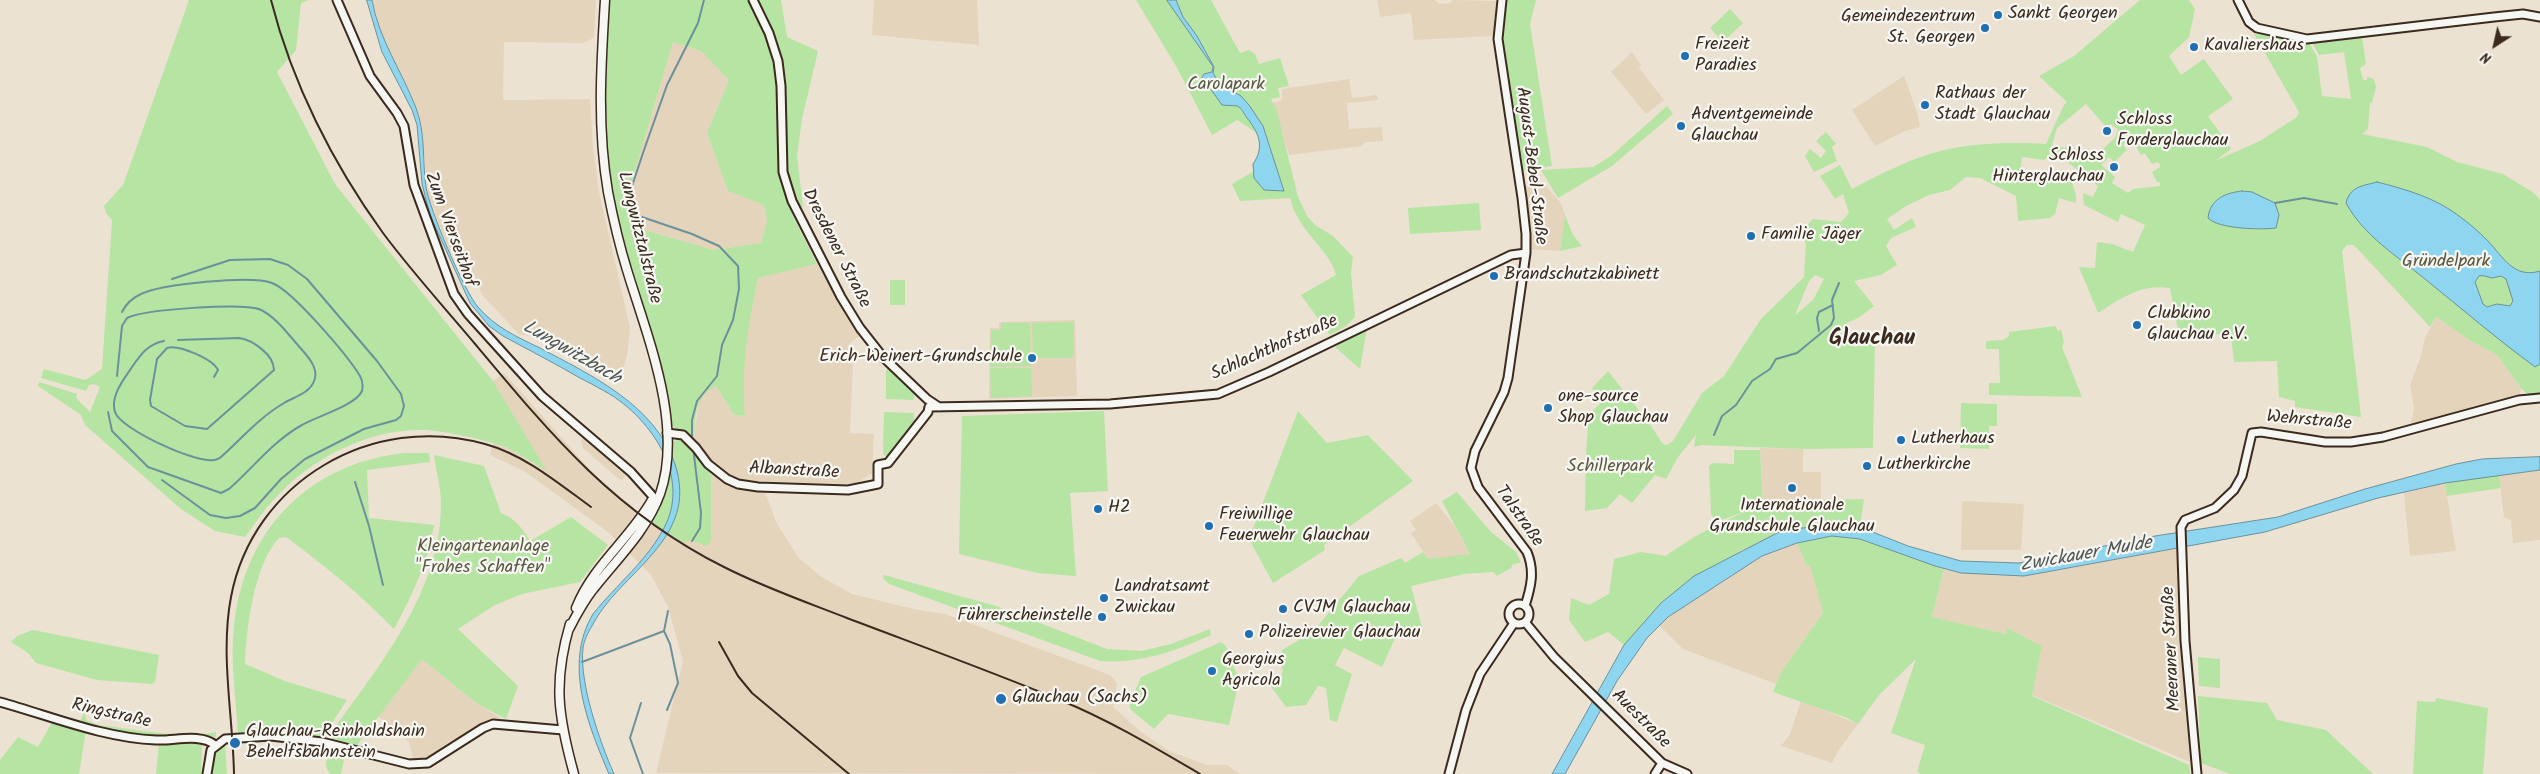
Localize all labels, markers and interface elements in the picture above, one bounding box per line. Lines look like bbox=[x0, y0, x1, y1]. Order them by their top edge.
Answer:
place label: Sankt Georgen bbox=[2008, 4, 2118, 26]
place label: Gemeindezentrum St. Georgen bbox=[1841, 7, 1975, 50]
marker: Sankt Georgen bbox=[1992, 9, 2004, 21]
north arrow bbox=[2470, 20, 2520, 70]
marker: Gemeindezentrum St. Georgen bbox=[1979, 22, 1991, 34]
place label: Freizeit Paradies bbox=[1695, 35, 1757, 78]
place label: Kavaliershaus bbox=[2204, 36, 2304, 58]
marker: Kavaliershaus bbox=[2188, 41, 2200, 53]
text: N bbox=[2476, 46, 2496, 69]
marker: Freizeit Paradies bbox=[1679, 50, 1691, 62]
park label: Carolapark bbox=[1187, 75, 1265, 97]
place label: Rathaus der Stadt Glauchau bbox=[1935, 84, 2050, 126]
street label: August-Bebel-Straße bbox=[1510, 86, 1550, 246]
marker: Rathaus der Stadt Glauchau bbox=[1919, 99, 1931, 111]
place label: Adventgemeinde Glauchau bbox=[1691, 105, 1813, 148]
place label: Schloss Forderglauchau bbox=[2117, 110, 2228, 152]
marker: Adventgemeinde Glauchau bbox=[1675, 120, 1687, 132]
marker: Schloss Forderglauchau bbox=[2101, 125, 2113, 137]
place label: Schloss Hinterglauchau bbox=[1992, 146, 2104, 188]
marker: Schloss Hinterglauchau bbox=[2108, 161, 2120, 173]
street label: Zum Vierseithof bbox=[418, 170, 480, 290]
street label: Lungwitztalstraße bbox=[611, 170, 665, 306]
street label: Dresdener Straße bbox=[796, 186, 874, 312]
place label: Familie Jäger bbox=[1761, 225, 1861, 247]
marker: Familie Jäger bbox=[1745, 230, 1757, 242]
park label: Gründelpark bbox=[2402, 252, 2490, 274]
place label: Brandschutzkabinett bbox=[1504, 265, 1660, 287]
marker: Brandschutzkabinett bbox=[1488, 270, 1500, 282]
place label: Clubkino Glauchau e.V. bbox=[2147, 304, 2248, 346]
street label: Schlachthofstraße bbox=[1208, 311, 1342, 387]
water label: Lungwitzbach bbox=[518, 317, 624, 391]
marker: Clubkino Glauchau e.V. bbox=[2131, 319, 2143, 331]
district label: Glauchau bbox=[1829, 327, 1915, 353]
place label: Erich-Weinert-Grundschule bbox=[819, 347, 1022, 369]
marker: Erich-Weinert-Grundschule bbox=[1026, 352, 1038, 364]
place label: one-source Shop Glauchau bbox=[1558, 387, 1668, 429]
marker: one-source Shop Glauchau bbox=[1542, 402, 1554, 414]
street label: Wehrstraße bbox=[2265, 408, 2353, 436]
place label: Lutherhaus bbox=[1911, 429, 1995, 451]
marker: Lutherhaus bbox=[1895, 434, 1907, 446]
place label: Lutherkirche bbox=[1877, 455, 1971, 477]
park label: Schillerpark bbox=[1567, 457, 1653, 479]
street label: Albanstraße bbox=[748, 459, 840, 485]
marker: Lutherkirche bbox=[1861, 460, 1873, 472]
street label: Talstraße bbox=[1489, 482, 1547, 552]
marker: Internationale Grundschule Glauchau bbox=[1786, 482, 1798, 494]
place label: Internationale Grundschule Glauchau bbox=[1709, 496, 1875, 538]
place label: H2 bbox=[1108, 498, 1131, 520]
marker: H2 bbox=[1092, 503, 1104, 515]
place label: Freiwillige Feuerwehr Glauchau bbox=[1219, 505, 1370, 548]
marker: Freiwillige Feuerwehr Glauchau bbox=[1203, 520, 1215, 532]
water label: Zwickauer Mulde bbox=[2018, 533, 2154, 579]
park label: Kleingartenanlage "Frohes Schaffen" bbox=[416, 537, 550, 580]
place label: Landratsamt Zwickau bbox=[1114, 577, 1210, 620]
street label: Meeraner Straße bbox=[2159, 586, 2187, 712]
marker: Landratsamt Zwickau bbox=[1098, 592, 1110, 604]
place label: CVJM Glauchau bbox=[1293, 598, 1410, 620]
marker: CVJM Glauchau bbox=[1277, 603, 1289, 615]
place label: Führerscheinstelle bbox=[957, 606, 1092, 628]
marker: Führerscheinstelle bbox=[1096, 611, 1108, 623]
place label: Polizeirevier Glauchau bbox=[1259, 623, 1420, 645]
marker: Polizeirevier Glauchau bbox=[1243, 628, 1255, 640]
place label: Georgius Agricola bbox=[1222, 650, 1284, 692]
marker: Georgius Agricola bbox=[1206, 665, 1218, 677]
street label: Auestraße bbox=[1606, 686, 1674, 754]
place label: Glauchau (Sachs) bbox=[1012, 688, 1148, 710]
marker: Glauchau (Sachs) bbox=[994, 692, 1008, 706]
street label: Ringstraße bbox=[69, 695, 153, 735]
place label: Glauchau-Reinholdshain Behelfsbahnstein bbox=[246, 722, 425, 764]
marker: Glauchau-Reinholdshain Behelfsbahnstein bbox=[228, 736, 242, 750]

